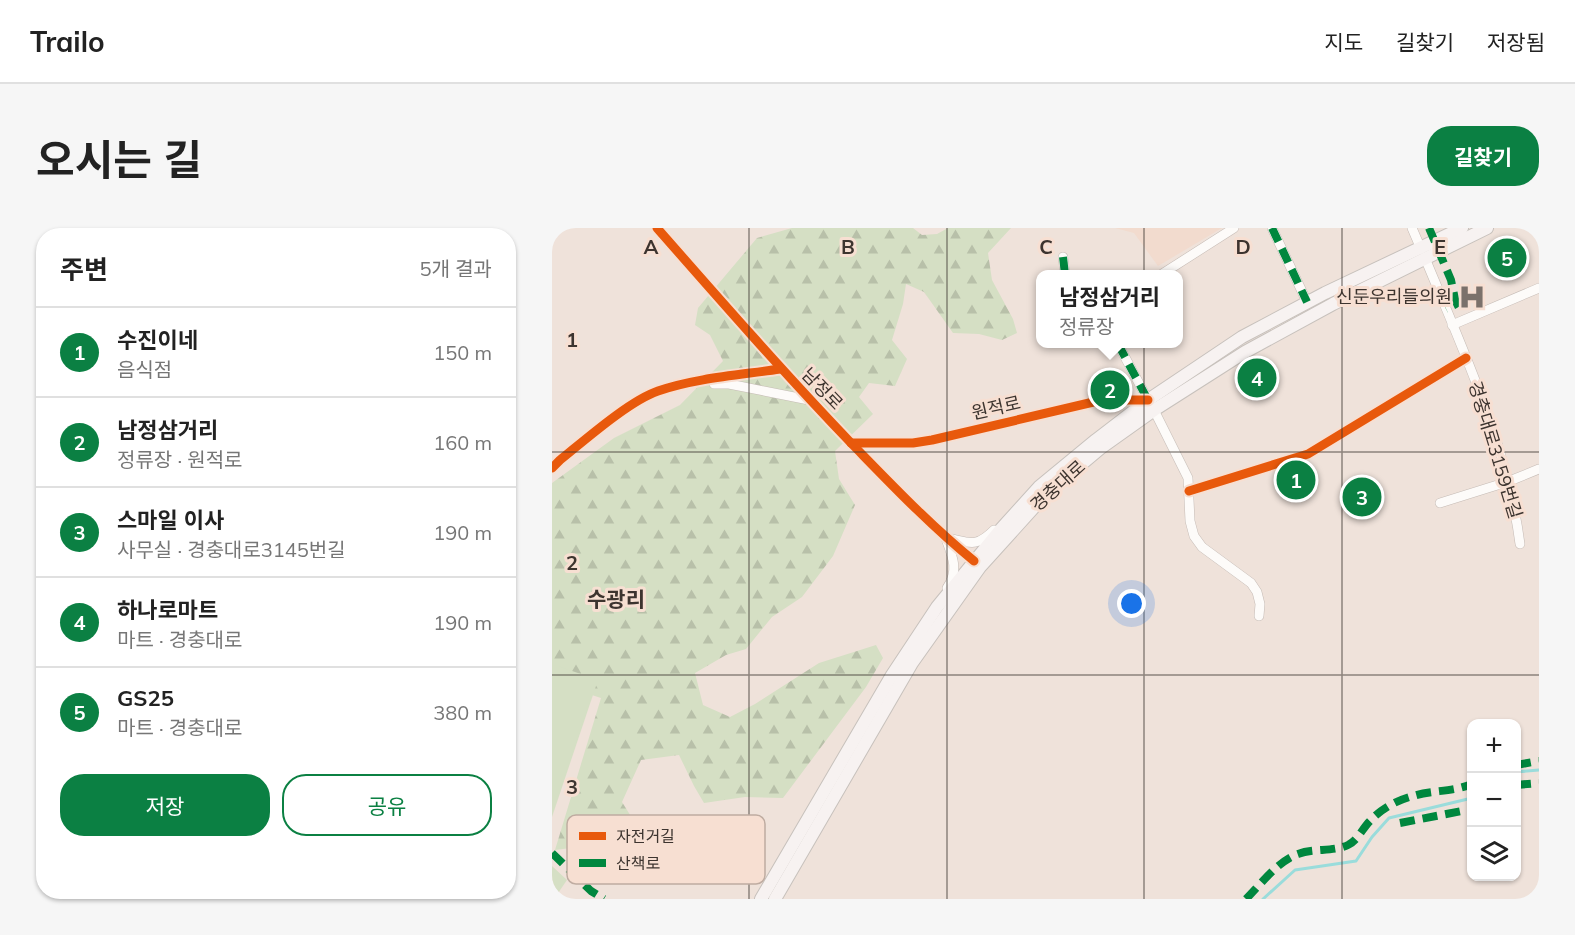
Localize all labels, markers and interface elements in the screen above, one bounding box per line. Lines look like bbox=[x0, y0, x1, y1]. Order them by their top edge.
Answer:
text: Trailo bbox=[30, 24, 105, 59]
text: 지도 bbox=[1324, 29, 1363, 55]
text: 길찾기 bbox=[1396, 29, 1454, 55]
text: 저장됨 bbox=[1487, 29, 1545, 55]
button: 길찾기 bbox=[1427, 126, 1539, 186]
text: 오시는 길 bbox=[36, 133, 202, 186]
text: A bbox=[644, 234, 659, 259]
text: B bbox=[841, 234, 855, 259]
text: C bbox=[1039, 234, 1053, 259]
text: D bbox=[1235, 234, 1251, 259]
text: E bbox=[1434, 234, 1446, 259]
pin: 5 bbox=[1488, 236, 1526, 280]
text: 주변 bbox=[60, 253, 108, 286]
text: 5개 결과 bbox=[420, 256, 492, 281]
popup bbox=[1036, 270, 1183, 348]
hospital icon: 신둔우리들의원 bbox=[1457, 282, 1487, 312]
text: 남정삼거리 bbox=[1059, 283, 1160, 311]
place label: 신둔우리들의원 bbox=[1336, 285, 1452, 308]
text: 정류장 bbox=[1059, 314, 1114, 339]
text: 수진이네 bbox=[117, 326, 198, 354]
text: 1 bbox=[566, 327, 578, 352]
text: 1 bbox=[74, 340, 86, 365]
text: 150 m bbox=[433, 340, 492, 365]
pin: 4 bbox=[1238, 356, 1276, 400]
text: 음식점 bbox=[117, 357, 172, 382]
street label: 남정로 bbox=[797, 363, 848, 415]
pin: 2 bbox=[1090, 368, 1130, 412]
street label: 경충대로3159번길 bbox=[1464, 378, 1527, 521]
street label: 원적로 bbox=[969, 391, 1023, 424]
text: 남정삼거리 bbox=[117, 416, 218, 444]
text: 2 bbox=[74, 430, 86, 455]
text: 160 m bbox=[433, 430, 492, 455]
text: 정류장 · 원적로 bbox=[117, 447, 242, 472]
street label: 경충대로 bbox=[1025, 455, 1090, 516]
pin: 1 bbox=[1276, 458, 1316, 502]
pin: 3 bbox=[1342, 474, 1382, 520]
text: 스마일 이사 bbox=[117, 506, 224, 534]
text: 3 bbox=[74, 520, 86, 545]
text: 190 m bbox=[433, 520, 492, 545]
text: 사무실 · 경충대로3145번길 bbox=[117, 537, 346, 562]
text: 2 bbox=[566, 550, 578, 575]
district label: 수광리 bbox=[587, 586, 645, 612]
your location bbox=[1117, 589, 1146, 618]
text: 하나로마트 bbox=[117, 596, 218, 624]
text: 4 bbox=[74, 610, 86, 635]
text: 190 m bbox=[433, 610, 492, 635]
text: 마트 · 경충대로 bbox=[117, 627, 242, 652]
text: GS25 bbox=[117, 684, 174, 712]
text: 5 bbox=[74, 700, 86, 725]
text: 380 m bbox=[433, 700, 492, 725]
text: 마트 · 경충대로 bbox=[117, 715, 242, 740]
map controls bbox=[1467, 719, 1521, 881]
button: + bbox=[1467, 719, 1521, 773]
button: − bbox=[1467, 773, 1521, 827]
button: 저장 bbox=[60, 774, 270, 836]
button: 공유 bbox=[282, 774, 492, 836]
text: 3 bbox=[566, 774, 578, 799]
legend bbox=[567, 815, 765, 884]
text: 자전거길 bbox=[616, 826, 675, 846]
button: layers bbox=[1467, 827, 1521, 881]
text: 산책로 bbox=[616, 853, 660, 873]

